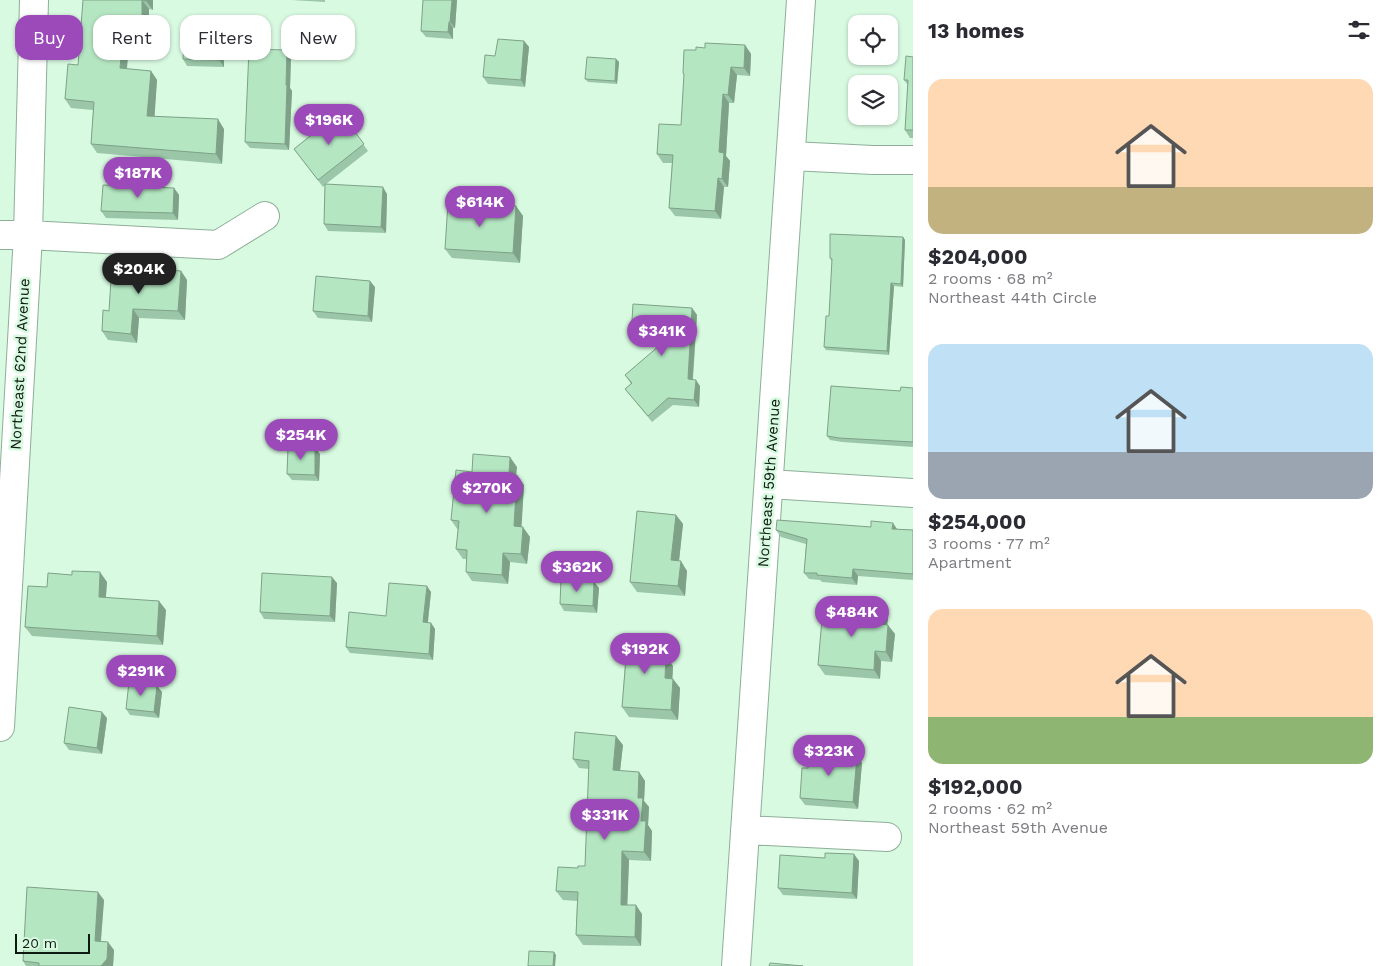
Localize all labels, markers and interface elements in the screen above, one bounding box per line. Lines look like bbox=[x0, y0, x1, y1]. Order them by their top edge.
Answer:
chip: Buy bbox=[15, 15, 83, 60]
chip: Rent bbox=[93, 15, 170, 60]
chip: Filters bbox=[180, 15, 271, 60]
chip: New bbox=[281, 15, 355, 60]
map controls bbox=[848, 15, 898, 125]
button: locate bbox=[848, 15, 898, 65]
icon: filters bbox=[1345, 16, 1373, 44]
text: 13 homes bbox=[928, 18, 1024, 43]
button: layers bbox=[848, 75, 898, 125]
pin: $196K bbox=[294, 104, 364, 146]
text: $196K bbox=[305, 110, 353, 129]
icon: home bbox=[1106, 111, 1196, 201]
pin: $187K bbox=[103, 156, 173, 199]
text: $187K bbox=[114, 163, 162, 182]
pin: $614K bbox=[445, 186, 515, 228]
text: $614K bbox=[456, 192, 504, 211]
text: $204,000 bbox=[928, 244, 1027, 269]
pin: $204K bbox=[104, 252, 174, 295]
text: $204K bbox=[113, 259, 165, 278]
text: 2 rooms · 68 m² bbox=[928, 269, 1053, 288]
street label: Northeast 62nd Avenue bbox=[7, 278, 33, 450]
text: Northeast 44th Circle bbox=[928, 288, 1097, 307]
pin: $341K bbox=[627, 314, 697, 357]
text: $341K bbox=[638, 321, 686, 340]
icon: home bbox=[1106, 376, 1196, 466]
street label: Northeast 59th Avenue bbox=[754, 398, 784, 568]
pin: $254K bbox=[266, 418, 336, 461]
text: $254K bbox=[276, 425, 326, 444]
pin: $270K bbox=[452, 472, 522, 514]
text: $270K bbox=[462, 478, 512, 497]
text: $254,000 bbox=[928, 509, 1026, 534]
text: 3 rooms · 77 m² bbox=[928, 534, 1050, 553]
pin: $362K bbox=[542, 550, 612, 593]
text: Apartment bbox=[928, 553, 1011, 572]
text: $362K bbox=[552, 557, 602, 576]
pin: $484K bbox=[817, 596, 887, 638]
text: $484K bbox=[826, 602, 878, 621]
pin: $192K bbox=[610, 632, 680, 675]
text: $192K bbox=[621, 639, 669, 658]
icon: home bbox=[1106, 641, 1196, 731]
pin: $291K bbox=[106, 654, 176, 697]
text: $291K bbox=[117, 661, 165, 680]
pin: $323K bbox=[794, 734, 864, 777]
text: $323K bbox=[804, 741, 854, 760]
text: $192,000 bbox=[928, 774, 1022, 799]
pin: $331K bbox=[570, 798, 640, 841]
text: 2 rooms · 62 m² bbox=[928, 799, 1052, 818]
text: $331K bbox=[581, 805, 629, 824]
text: Northeast 59th Avenue bbox=[928, 818, 1108, 837]
scale bar bbox=[15, 931, 90, 954]
text: 20 m bbox=[22, 935, 57, 951]

